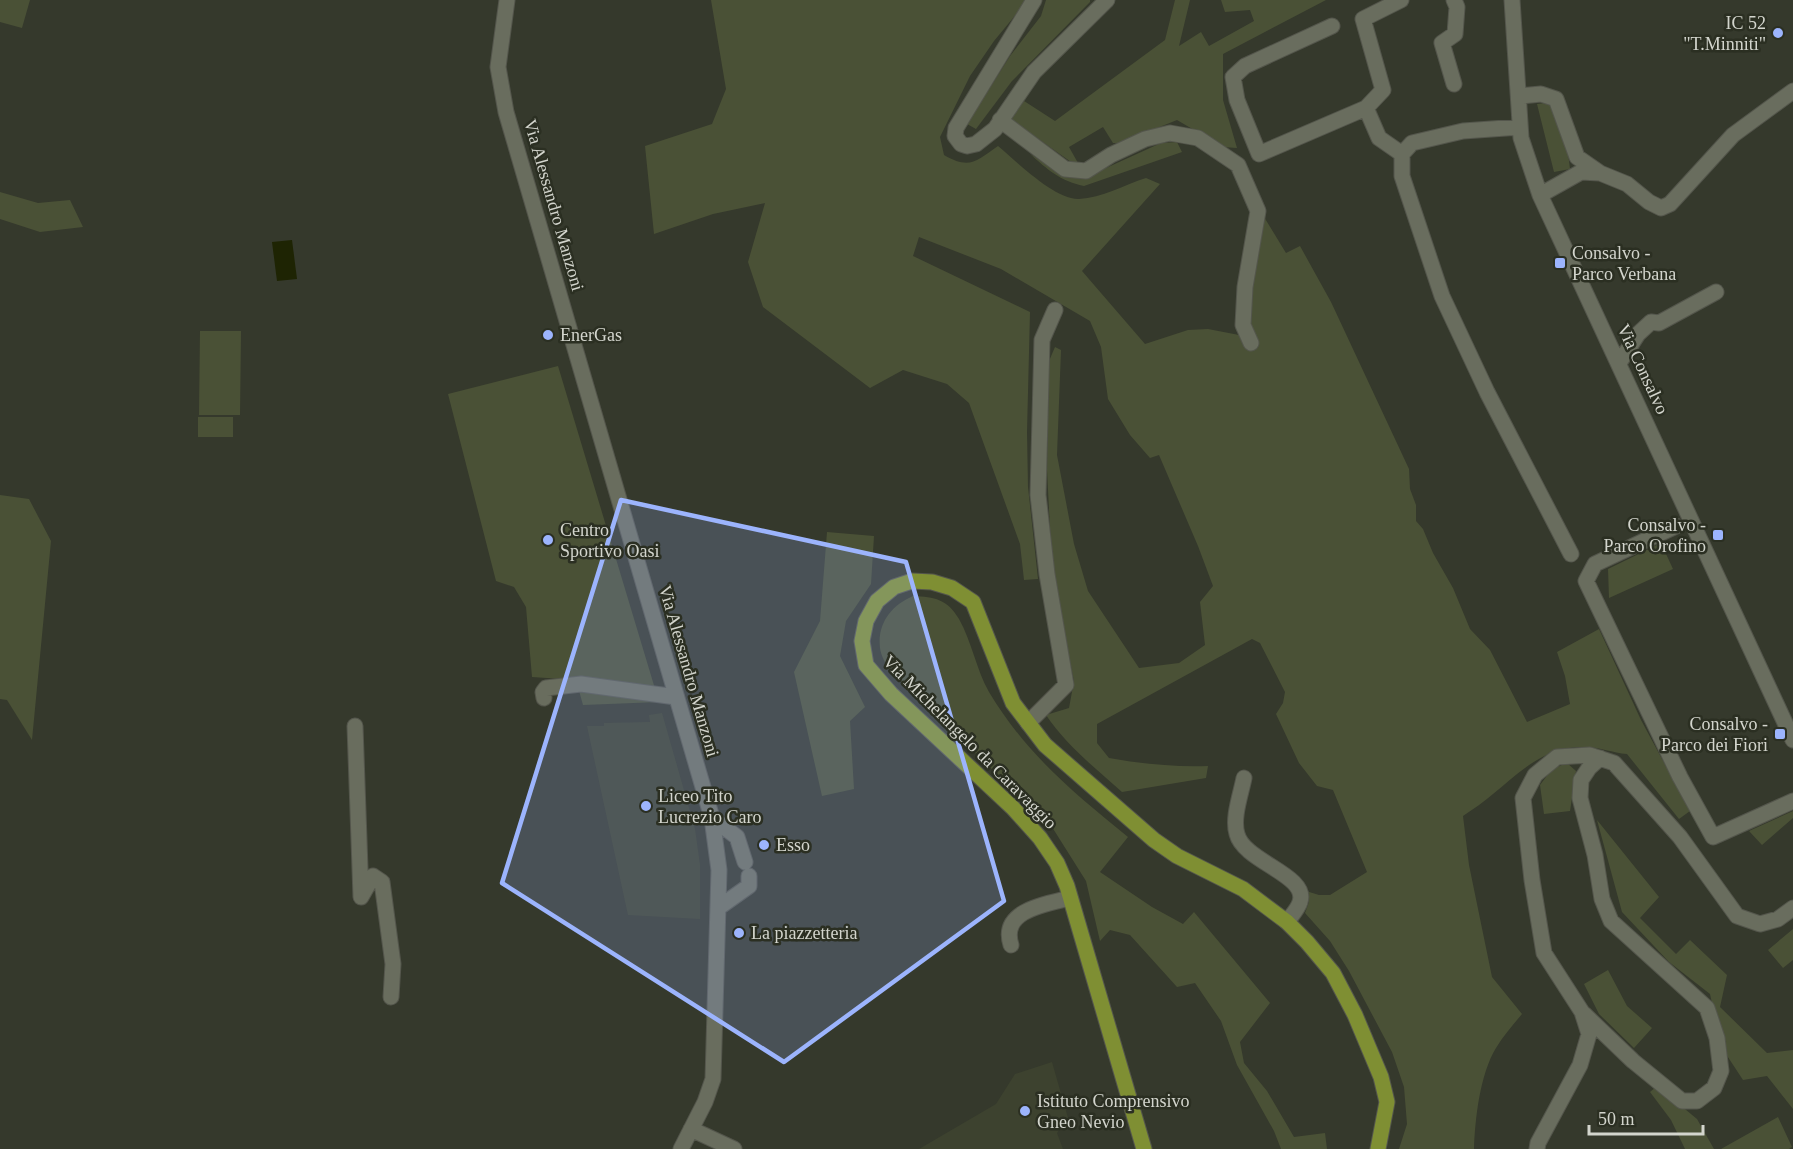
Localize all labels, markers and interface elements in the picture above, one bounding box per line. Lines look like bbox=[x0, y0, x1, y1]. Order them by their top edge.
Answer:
place label: IC 52 "T.Minniti" bbox=[1683, 13, 1766, 54]
marker: IC 52 "T.Minniti" bbox=[1771, 26, 1785, 40]
street label: Via Alessandro Manzoni bbox=[520, 117, 588, 293]
place label: Consalvo - Parco Verbana bbox=[1572, 243, 1676, 284]
marker: Consalvo - Parco Verbana bbox=[1553, 256, 1567, 270]
street label: Via Consalvo bbox=[1613, 321, 1673, 417]
place label: EnerGas bbox=[560, 325, 622, 345]
marker: EnerGas bbox=[541, 328, 555, 342]
place label: Consalvo - Parco Orofino bbox=[1604, 515, 1706, 556]
place label: Centro Sportivo Oasi bbox=[560, 520, 660, 561]
marker: Consalvo - Parco Orofino bbox=[1711, 528, 1725, 542]
marker: Centro Sportivo Oasi bbox=[541, 533, 555, 547]
street label: Via Alessandro Manzoni bbox=[655, 583, 723, 759]
street label: Via Michelangelo da Caravaggio bbox=[879, 651, 1061, 833]
place label: Consalvo - Parco dei Fiori bbox=[1661, 714, 1768, 755]
marker: Consalvo - Parco dei Fiori bbox=[1773, 727, 1787, 741]
place label: Liceo Tito Lucrezio Caro bbox=[658, 786, 761, 827]
marker: Liceo Tito Lucrezio Caro bbox=[639, 799, 653, 813]
place label: Esso bbox=[776, 835, 810, 855]
marker: Esso bbox=[757, 838, 771, 852]
place label: La piazzetteria bbox=[751, 923, 857, 943]
marker: La piazzetteria bbox=[732, 926, 746, 940]
place label: Istituto Comprensivo Gneo Nevio bbox=[1037, 1091, 1190, 1132]
scale bar bbox=[1589, 1098, 1703, 1136]
marker: Istituto Comprensivo Gneo Nevio bbox=[1018, 1104, 1032, 1118]
text: 50 m bbox=[1598, 1109, 1635, 1129]

